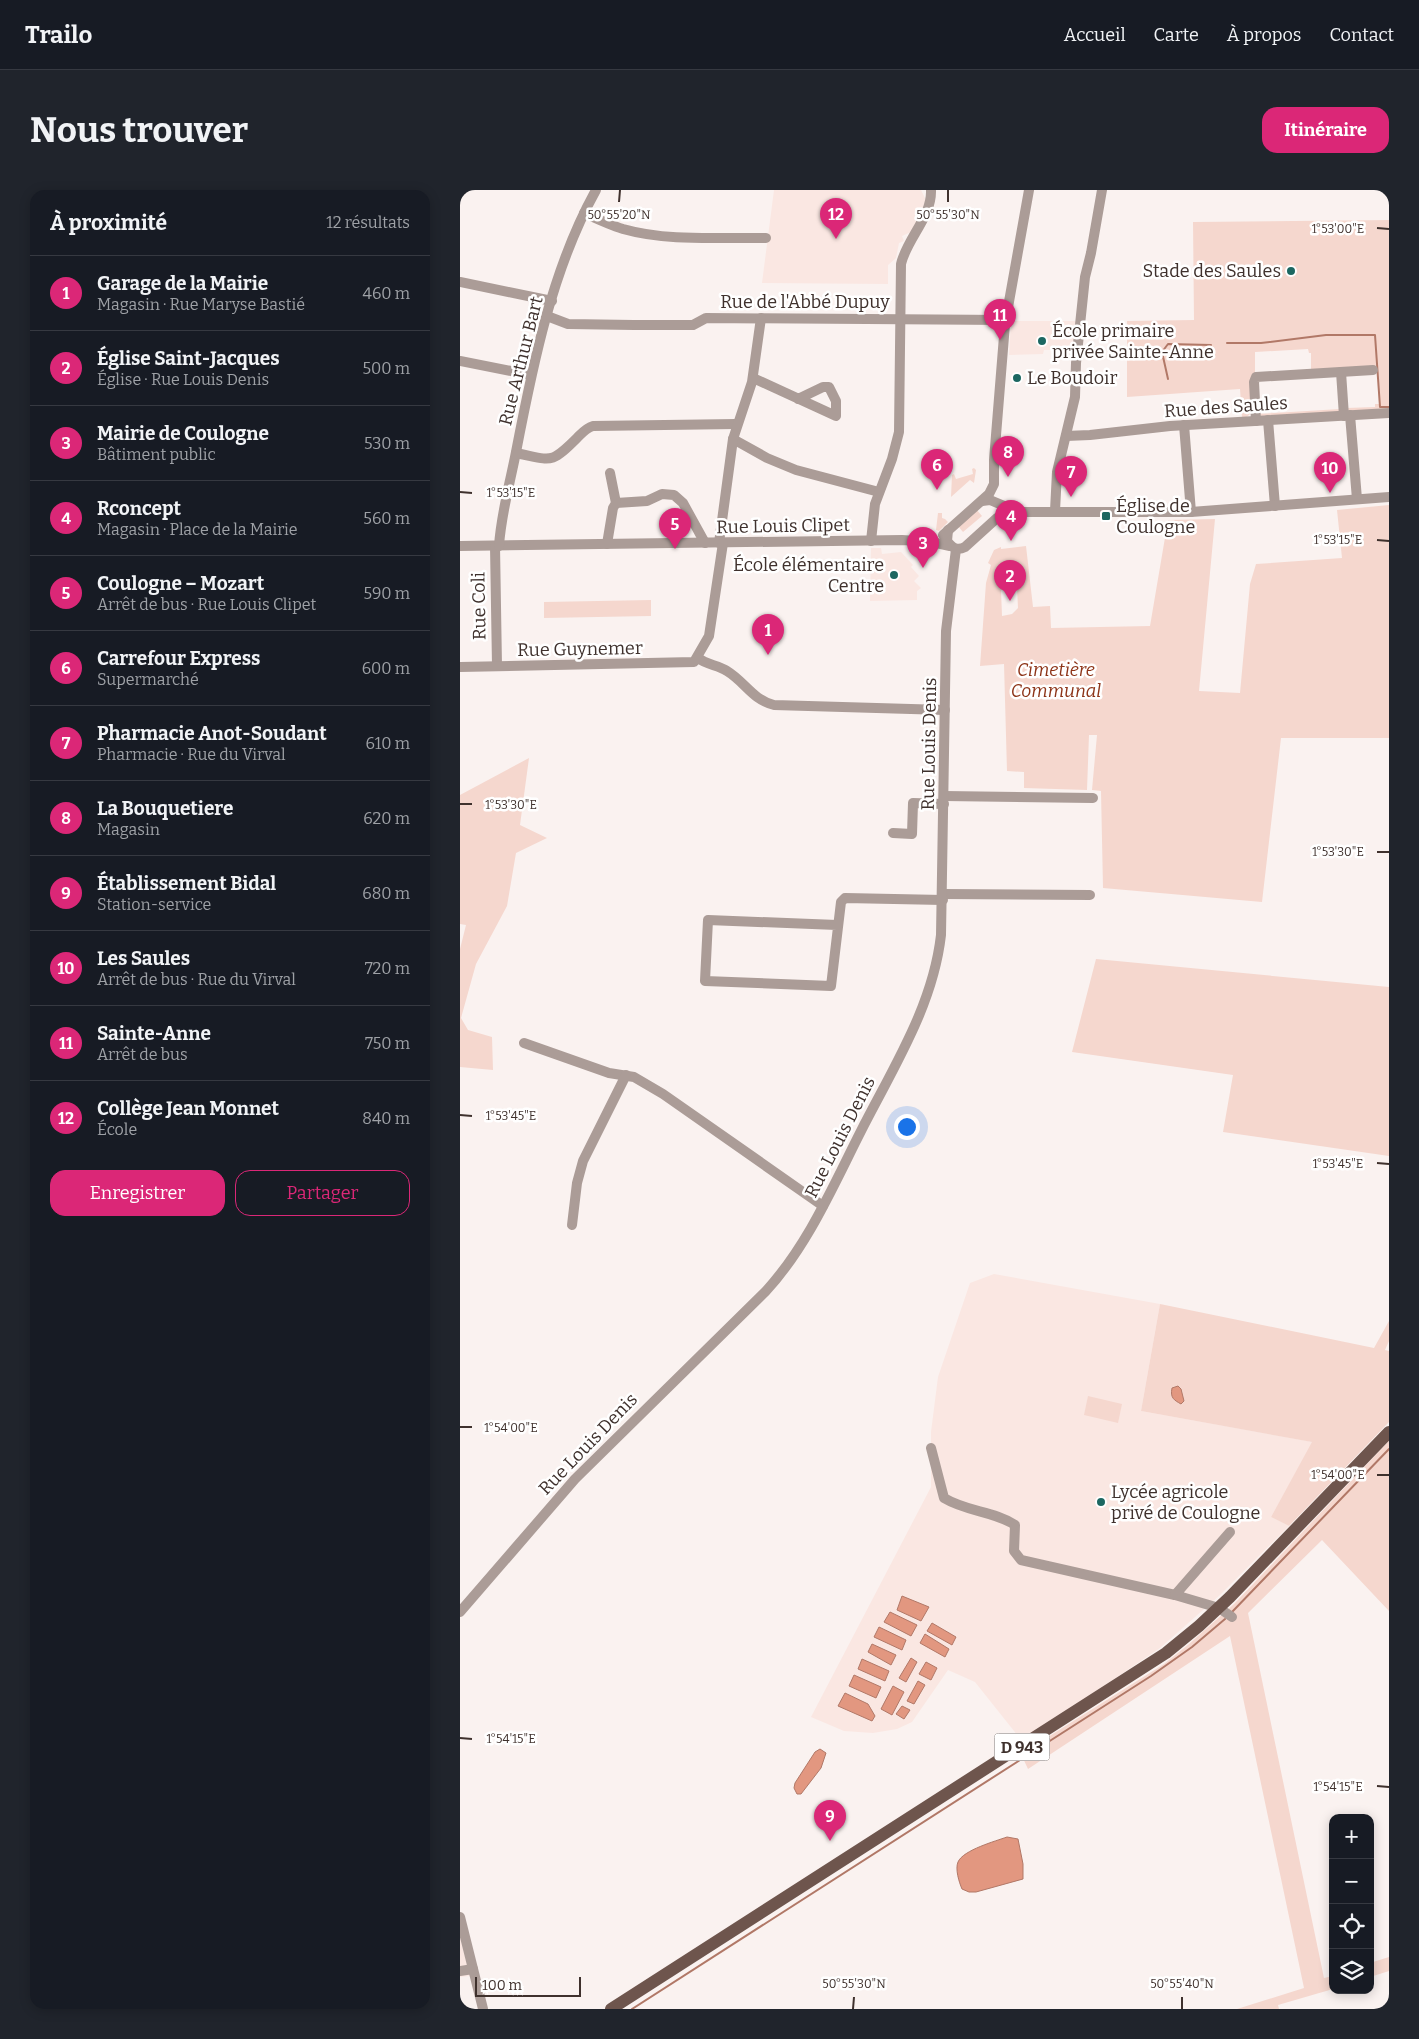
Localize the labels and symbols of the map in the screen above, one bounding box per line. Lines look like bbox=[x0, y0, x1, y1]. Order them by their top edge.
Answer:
pin: 12 bbox=[820, 198, 852, 239]
text: 50°55'20"N bbox=[587, 208, 651, 222]
text: 50°55'30"N bbox=[916, 208, 980, 222]
text: 1°53'00"E bbox=[1312, 222, 1364, 236]
place label: Stade des Saules bbox=[1142, 260, 1281, 282]
marker: Stade des Saules bbox=[1285, 265, 1297, 277]
street label: Rue de l'Abbé Dupuy bbox=[720, 291, 890, 313]
street label: Rue Arthur Bart bbox=[494, 294, 548, 428]
pin: 11 bbox=[984, 299, 1016, 340]
place label: École primaire privée Sainte-Anne bbox=[1052, 319, 1214, 363]
marker: École primaire privée Sainte-Anne bbox=[1036, 335, 1048, 347]
place label: Le Boudoir bbox=[1027, 367, 1117, 389]
marker: Le Boudoir bbox=[1011, 372, 1023, 384]
street label: Rue des Saules bbox=[1163, 392, 1289, 422]
pin: 8 bbox=[992, 436, 1024, 477]
pin: 6 bbox=[921, 449, 953, 490]
pin: 10 bbox=[1314, 452, 1346, 493]
pin: 7 bbox=[1055, 456, 1087, 497]
text: 1°53'15"E bbox=[487, 486, 535, 500]
place label: Église de Coulogne bbox=[1116, 494, 1195, 538]
pin: 4 bbox=[995, 500, 1027, 541]
pin: 5 bbox=[659, 508, 691, 549]
marker: Église de Coulogne bbox=[1100, 510, 1112, 522]
street label: Rue Louis Clipet bbox=[716, 514, 850, 538]
pin: 3 bbox=[907, 527, 939, 568]
text: 1°53'15"E bbox=[1314, 533, 1362, 547]
place label: École élémentaire Centre bbox=[733, 553, 884, 597]
pin: 2 bbox=[994, 560, 1026, 601]
marker: École élémentaire Centre bbox=[888, 569, 900, 581]
street label: Rue Coli bbox=[467, 572, 491, 640]
pin: 1 bbox=[752, 614, 784, 655]
street label: Rue Guynemer bbox=[517, 637, 643, 661]
park label: Cimetière Communal bbox=[1011, 659, 1101, 702]
street label: Rue Louis Denis bbox=[917, 677, 941, 811]
text: 1°53'30"E bbox=[485, 798, 537, 812]
text: 1°53'30"E bbox=[1312, 845, 1364, 859]
street label: Rue Louis Denis bbox=[800, 1073, 880, 1201]
text: 1°53'45"E bbox=[486, 1109, 536, 1123]
your location bbox=[894, 1114, 920, 1140]
text: 1°53'45"E bbox=[1313, 1157, 1363, 1171]
street label: Rue Louis Denis bbox=[534, 1389, 642, 1499]
text: 1°54'00"E bbox=[484, 1421, 538, 1435]
text: 1°54'00"E bbox=[1311, 1468, 1365, 1482]
place label: Lycée agricole privé de Coulogne bbox=[1111, 1481, 1260, 1524]
marker: Lycée agricole privé de Coulogne bbox=[1095, 1496, 1107, 1508]
text: 1°54'15"E bbox=[486, 1732, 536, 1746]
road number: D 943 bbox=[994, 1734, 1050, 1760]
text: 1°54'15"E bbox=[1313, 1780, 1363, 1794]
pin: 9 bbox=[814, 1800, 846, 1841]
scale bar bbox=[475, 1974, 581, 1997]
text: 50°55'30"N bbox=[822, 1977, 886, 1991]
text: 50°55'40"N bbox=[1150, 1977, 1214, 1991]

